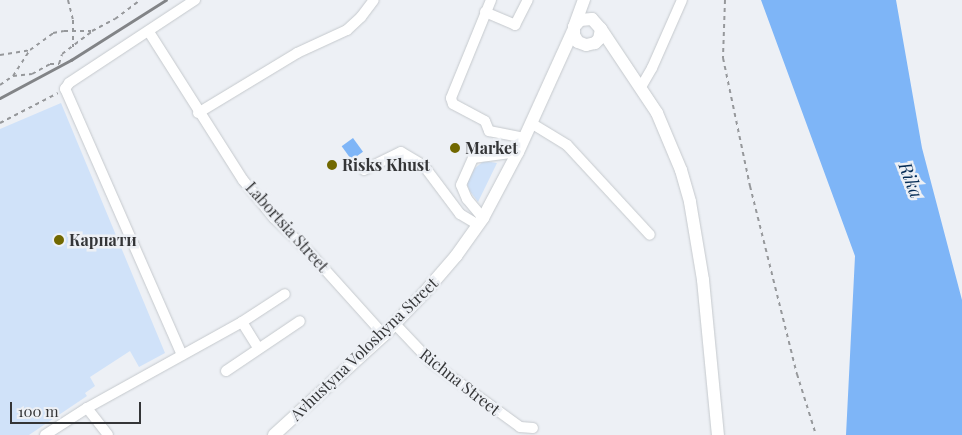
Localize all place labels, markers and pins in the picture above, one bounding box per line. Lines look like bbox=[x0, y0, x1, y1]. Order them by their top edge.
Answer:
place label: Market bbox=[465, 138, 518, 158]
marker: Market bbox=[449, 142, 461, 154]
place label: Risks Khust bbox=[342, 155, 430, 175]
marker: Risks Khust bbox=[326, 159, 338, 171]
place label: Карпати bbox=[69, 230, 137, 250]
marker: Карпати bbox=[53, 234, 65, 246]

